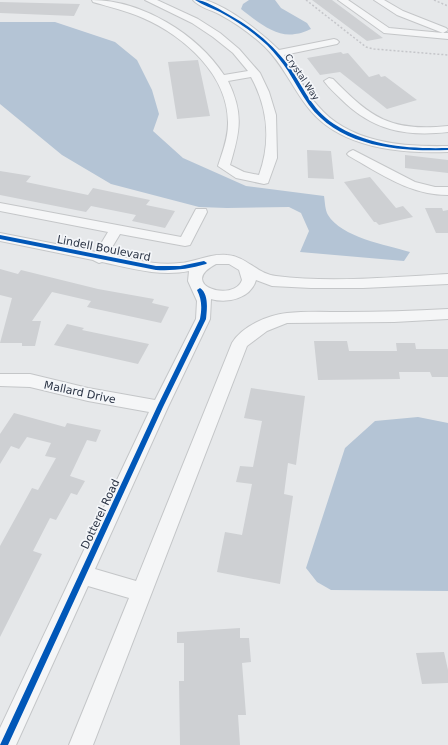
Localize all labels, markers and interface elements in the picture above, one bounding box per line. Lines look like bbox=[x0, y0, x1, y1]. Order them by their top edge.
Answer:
street label: Crystal Way bbox=[283, 52, 321, 103]
street label: Lindell Boulevard bbox=[56, 233, 152, 264]
street label: Mallard Drive bbox=[43, 379, 117, 407]
street label: Dotterel Road bbox=[79, 477, 122, 551]

